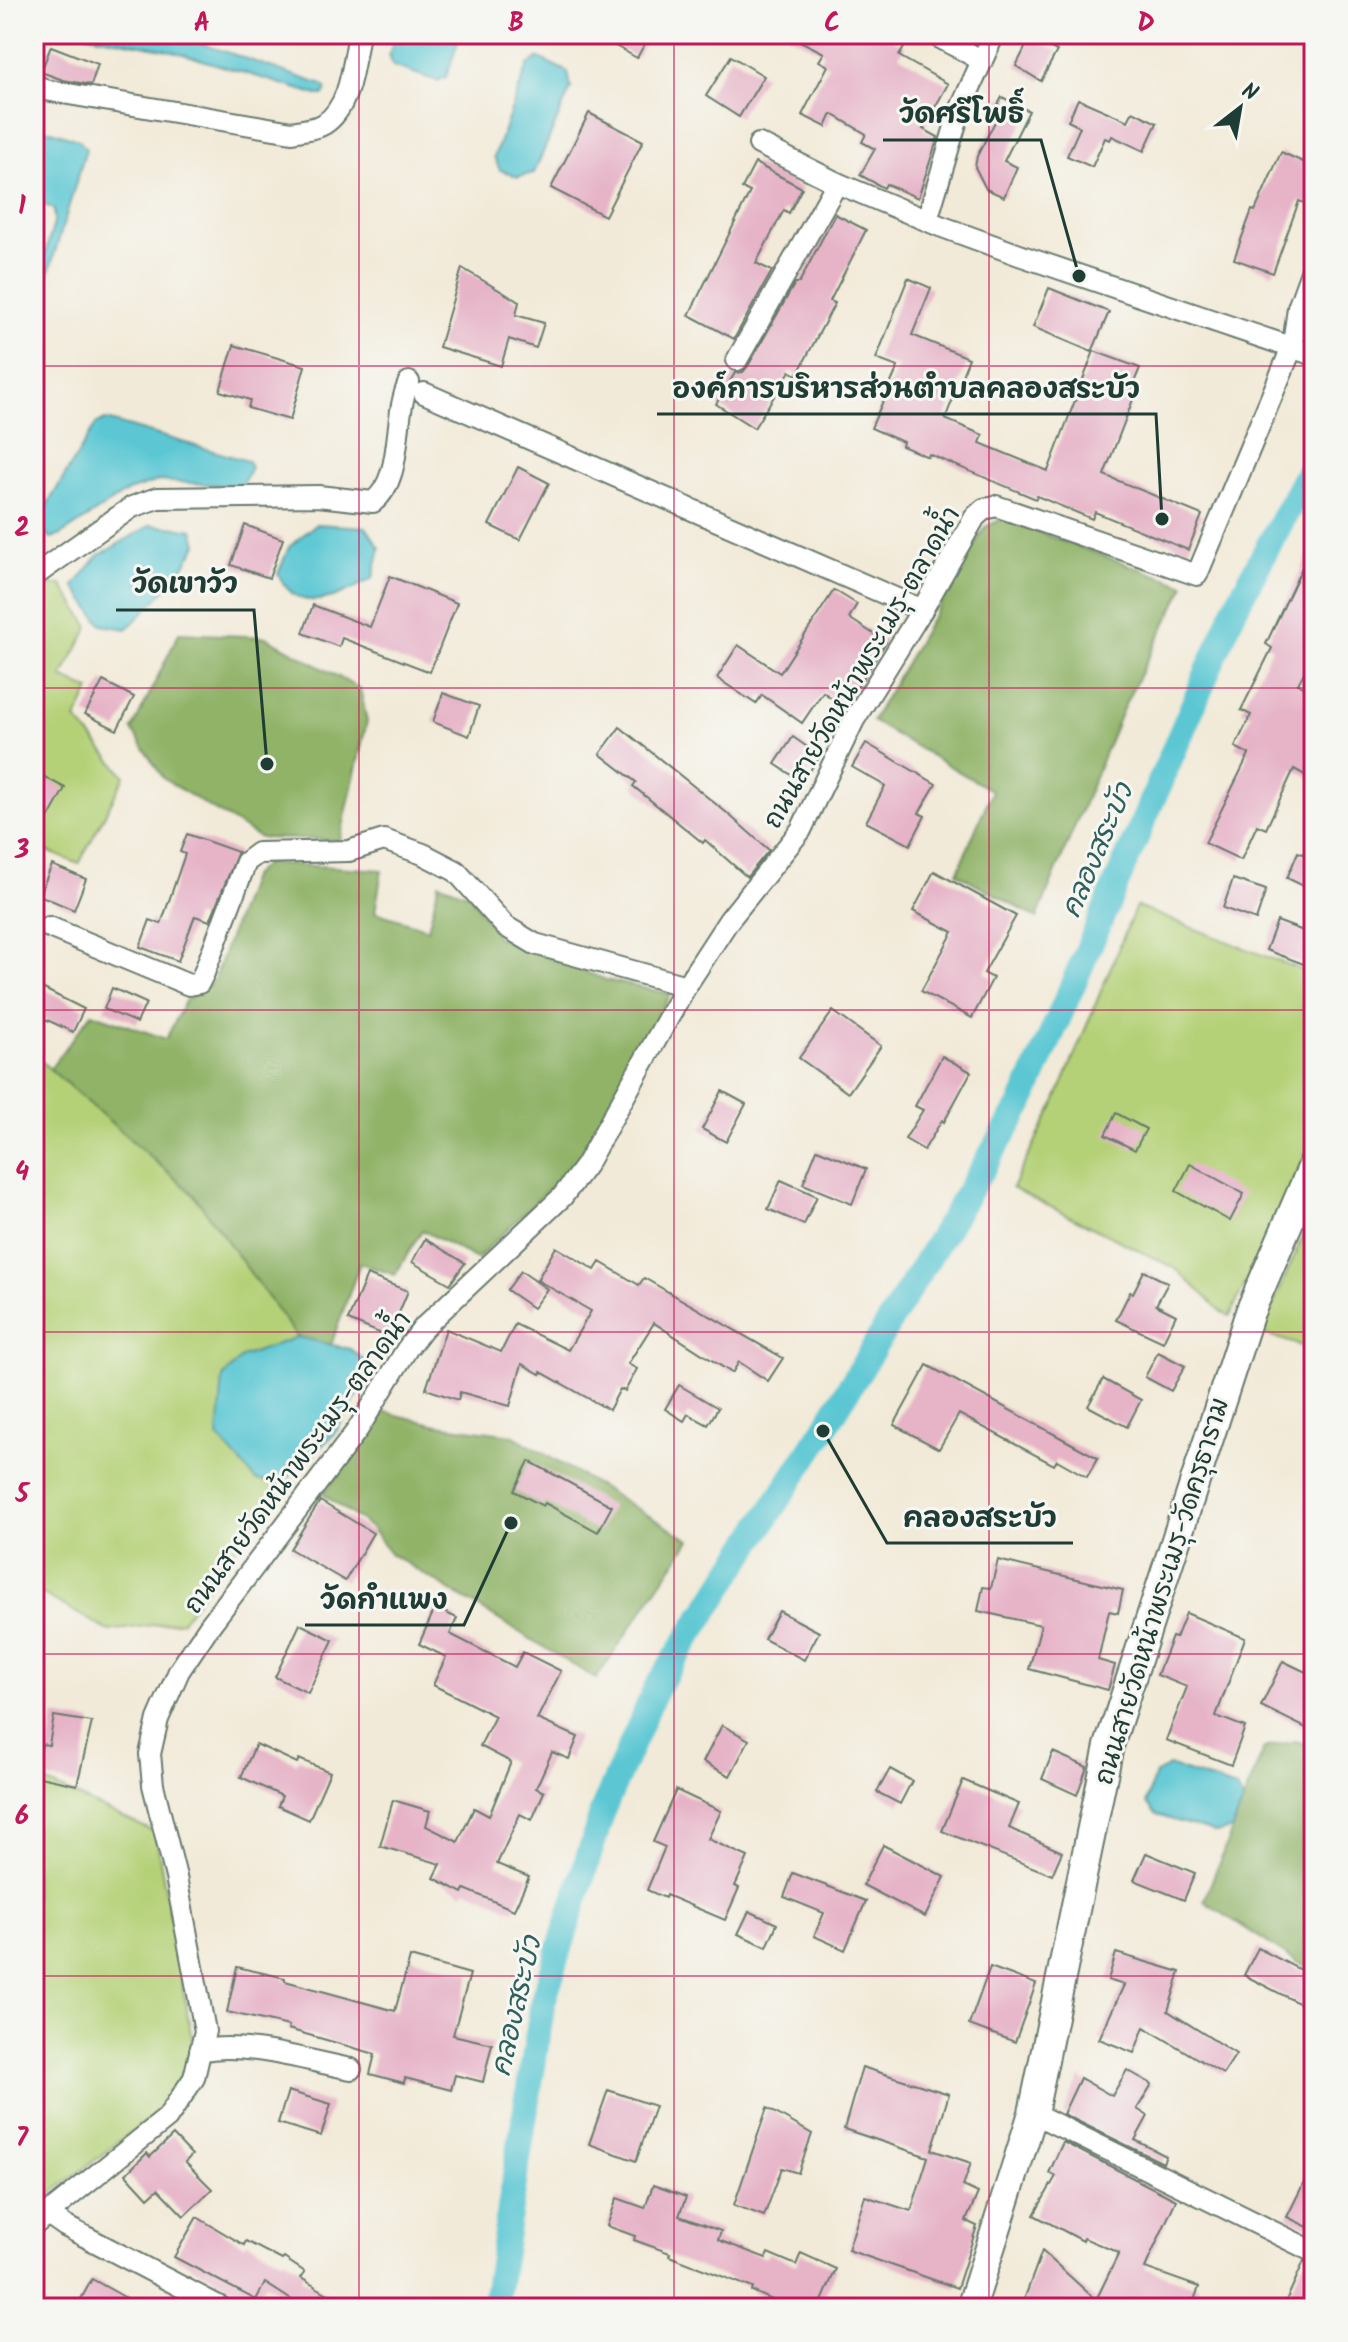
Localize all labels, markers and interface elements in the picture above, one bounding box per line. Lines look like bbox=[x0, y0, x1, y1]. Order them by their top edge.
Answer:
text: A bbox=[194, 3, 210, 45]
text: B bbox=[508, 3, 524, 45]
text: C bbox=[824, 3, 840, 45]
text: D bbox=[1137, 3, 1155, 45]
north arrow bbox=[1200, 68, 1280, 148]
text: N bbox=[1234, 74, 1264, 112]
text: วัดศรีโพธิ์ bbox=[899, 87, 1025, 138]
callout: วัดศรีโพธิ์ bbox=[883, 88, 1041, 140]
text: 1 bbox=[18, 186, 26, 228]
callout: องค์การบริหารส่วนตำบลคลองสระบัว bbox=[657, 362, 1156, 414]
text: องค์การบริหารส่วนตำบลคลองสระบัว bbox=[672, 368, 1140, 413]
street label: ถนนสายวัดหน้าพระเมรุ-ตลาดน้ำ bbox=[750, 497, 973, 837]
text: 2 bbox=[14, 508, 30, 550]
callout: วัดเขาวัว bbox=[116, 558, 254, 610]
text: วัดเขาวัว bbox=[132, 563, 238, 608]
water label: คลองสระบัว bbox=[1050, 774, 1148, 925]
text: 3 bbox=[14, 830, 29, 872]
text: 4 bbox=[15, 1152, 29, 1194]
street label: ถนนสายวัดหน้าพระเมรุ-ตลาดน้ำ bbox=[171, 1300, 423, 1624]
street label: ถนนสายวัดหน้าพระเมรุ-วัดครุธาราม bbox=[1084, 1393, 1242, 1790]
text: 5 bbox=[14, 1474, 30, 1516]
callout: คลองสระบัว bbox=[887, 1491, 1073, 1543]
text: คลองสระบัว bbox=[903, 1497, 1057, 1542]
callout: วัดกำแพง bbox=[305, 1573, 464, 1625]
text: วัดกำแพง bbox=[320, 1579, 448, 1624]
text: 6 bbox=[15, 1796, 29, 1838]
water label: คลองสระบัว bbox=[480, 1930, 556, 2081]
text: 7 bbox=[16, 2118, 29, 2160]

